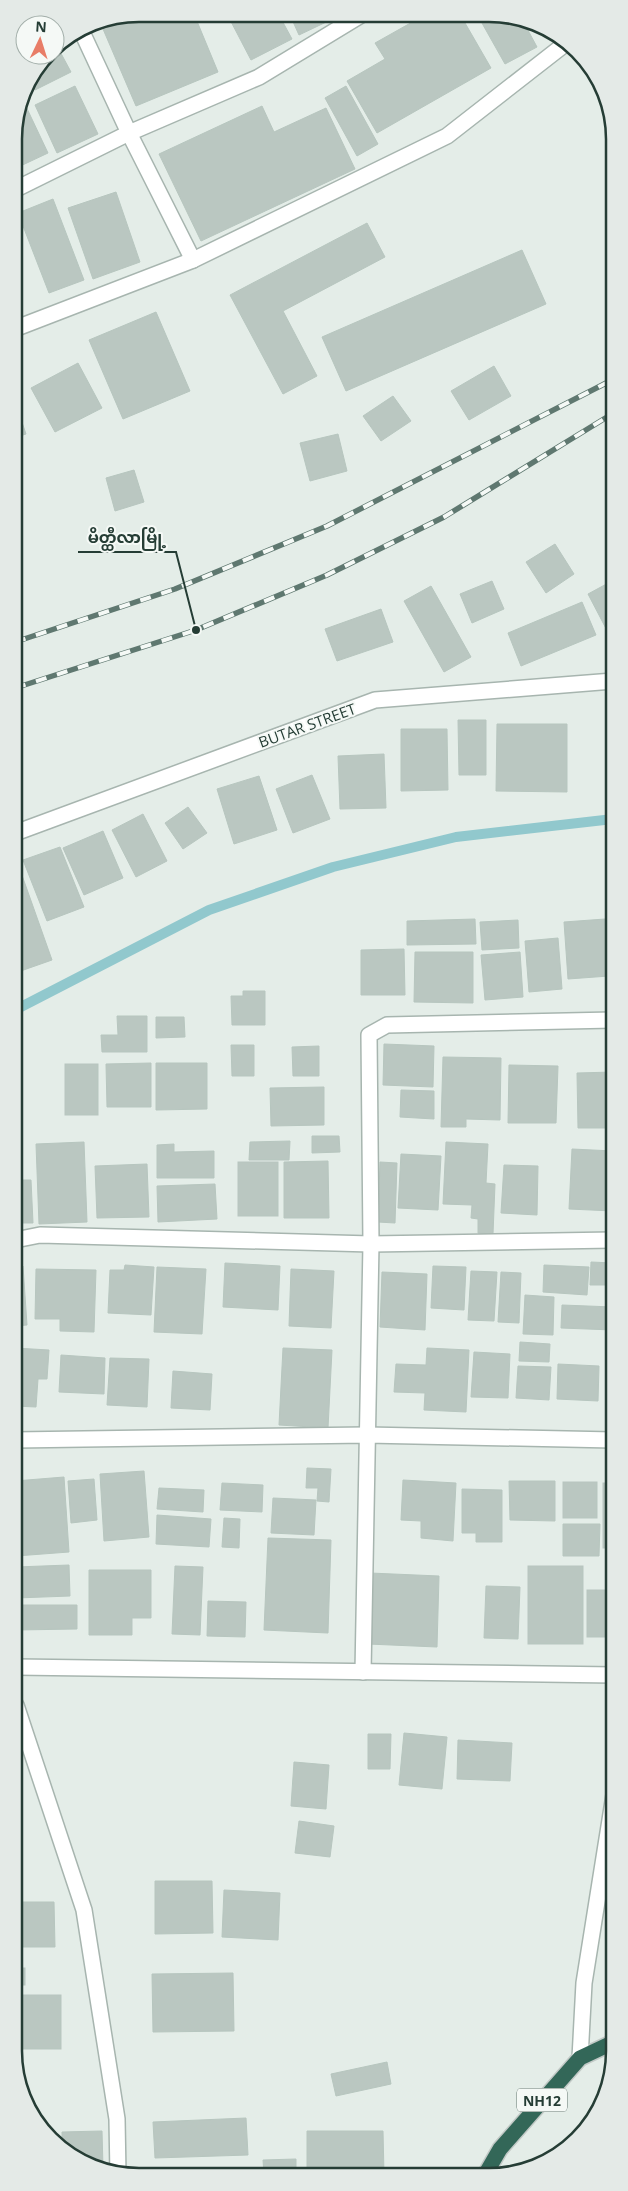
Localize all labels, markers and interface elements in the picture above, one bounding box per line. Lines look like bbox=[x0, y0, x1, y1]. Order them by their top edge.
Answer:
north arrow bbox=[15, 15, 65, 65]
text: N bbox=[35, 17, 47, 36]
callout: မိတ္ထီလာမြို့ bbox=[78, 521, 176, 552]
text: မိတ္ထီလာမြို့ bbox=[88, 526, 166, 551]
street label: BUTAR STREET bbox=[256, 698, 359, 752]
road number: NH12 bbox=[517, 2088, 567, 2112]

